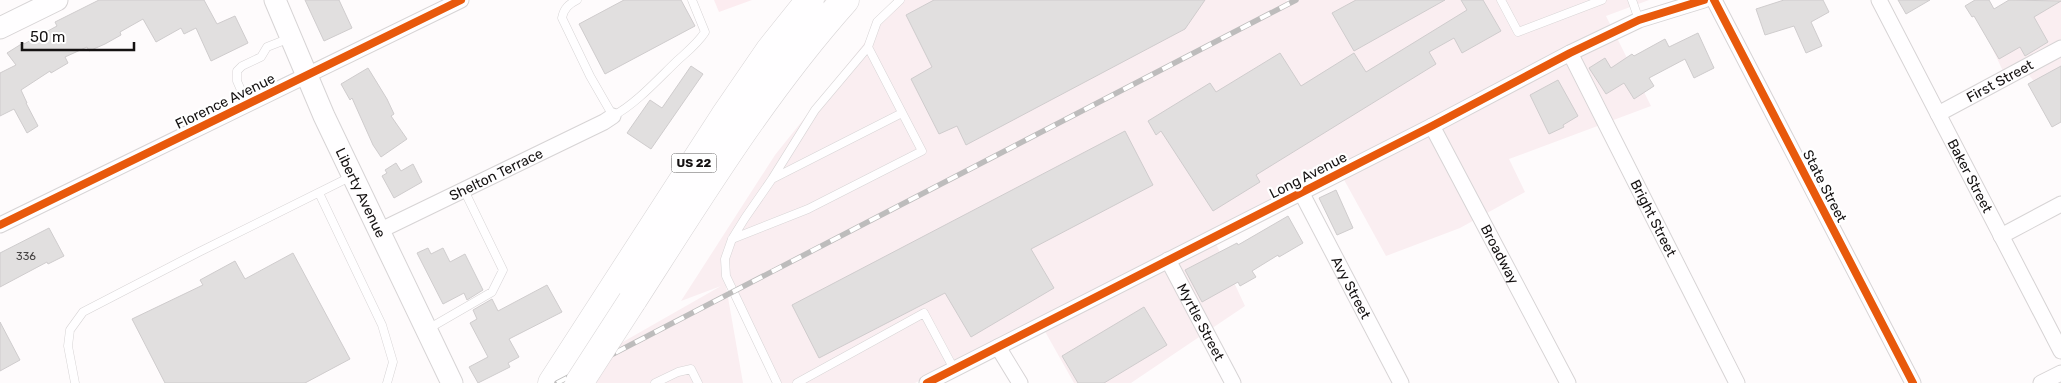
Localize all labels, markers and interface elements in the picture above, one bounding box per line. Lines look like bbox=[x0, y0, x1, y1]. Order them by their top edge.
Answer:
scale bar bbox=[22, 20, 135, 52]
text: 50 m bbox=[30, 28, 65, 46]
street label: First Street bbox=[1964, 56, 2037, 106]
street label: Florence Avenue bbox=[173, 70, 278, 133]
street label: Baker Street bbox=[1944, 136, 1996, 216]
street label: Liberty Avenue bbox=[332, 145, 389, 241]
street label: Shelton Terrace bbox=[447, 145, 546, 205]
street label: State Street bbox=[1799, 147, 1850, 226]
street label: Long Avenue bbox=[1267, 149, 1350, 202]
road number: US 22 bbox=[672, 154, 716, 172]
street label: Bright Street bbox=[1626, 177, 1680, 260]
street label: Broadway bbox=[1477, 222, 1522, 287]
house number: 336 bbox=[16, 250, 36, 263]
street label: Avy Street bbox=[1327, 254, 1374, 322]
street label: Myrtle Street bbox=[1173, 281, 1228, 364]

